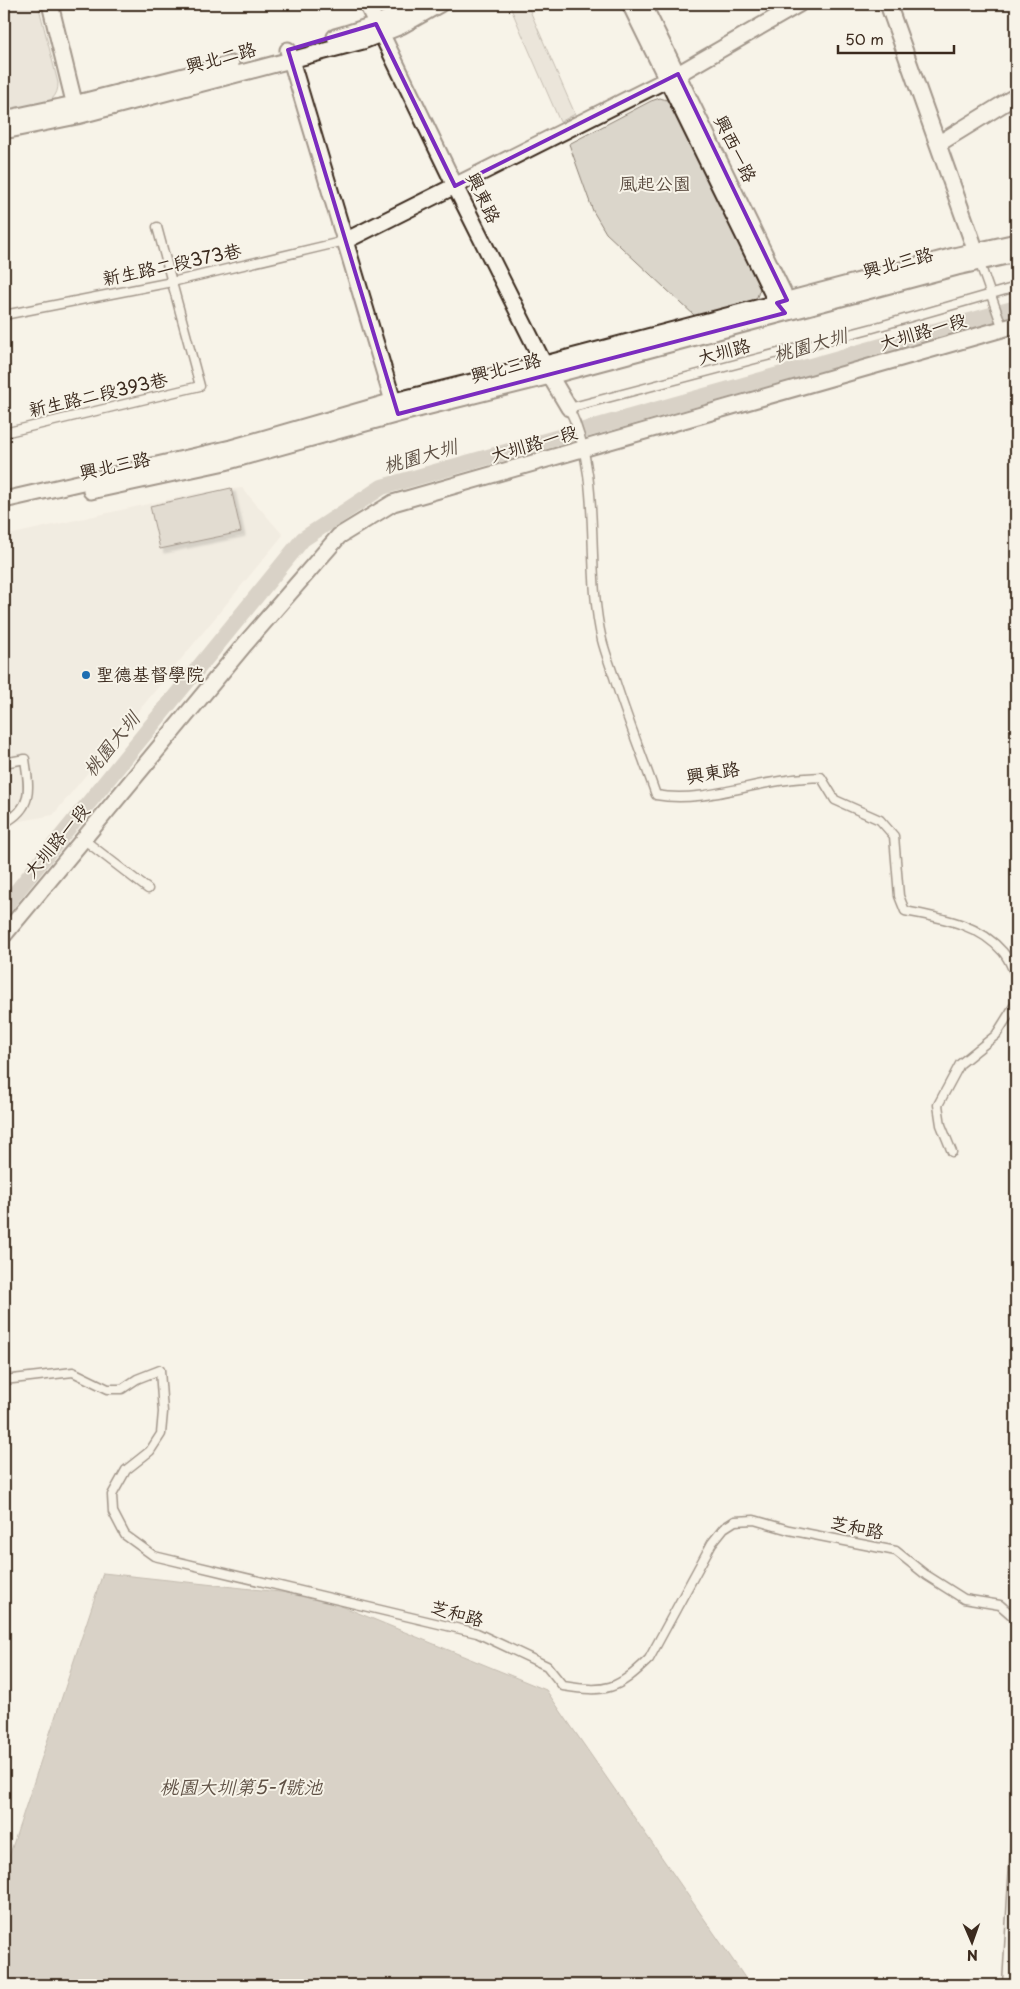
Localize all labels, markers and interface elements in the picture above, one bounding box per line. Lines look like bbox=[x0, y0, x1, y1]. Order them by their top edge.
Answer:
scale bar bbox=[838, 22, 954, 54]
text: 50 m bbox=[845, 27, 884, 50]
street label: 興北二路 bbox=[182, 34, 259, 79]
street label: 興西一路 bbox=[708, 110, 764, 187]
street label: 興東路 bbox=[460, 167, 508, 228]
park label: 風起公園 bbox=[619, 169, 691, 196]
street label: 新生路二段373巷 bbox=[100, 236, 244, 291]
street label: 興北三路 bbox=[859, 239, 936, 284]
street label: 大圳路一段 bbox=[876, 305, 970, 356]
water label: 桃園大圳 bbox=[769, 320, 852, 368]
street label: 大圳路 bbox=[694, 331, 753, 371]
street label: 興北三路 bbox=[467, 345, 544, 388]
street label: 新生路二段393巷 bbox=[26, 364, 170, 423]
street label: 大圳路一段 bbox=[487, 417, 581, 468]
water label: 桃園大圳 bbox=[379, 431, 462, 479]
street label: 興北三路 bbox=[77, 444, 153, 485]
place label: 聖德基督學院 bbox=[96, 660, 204, 687]
marker: 聖德基督學院 bbox=[80, 669, 92, 681]
water label: 桃園大圳 bbox=[75, 703, 146, 782]
street label: 興東路 bbox=[684, 754, 742, 789]
street label: 大圳路一段 bbox=[17, 797, 95, 883]
street label: 芝和路 bbox=[828, 1508, 886, 1545]
street label: 芝和路 bbox=[428, 1593, 487, 1633]
water label: 桃園大圳第5-1號池 bbox=[160, 1772, 323, 1800]
north arrow bbox=[948, 1916, 998, 1966]
text: N bbox=[967, 1945, 978, 1966]

